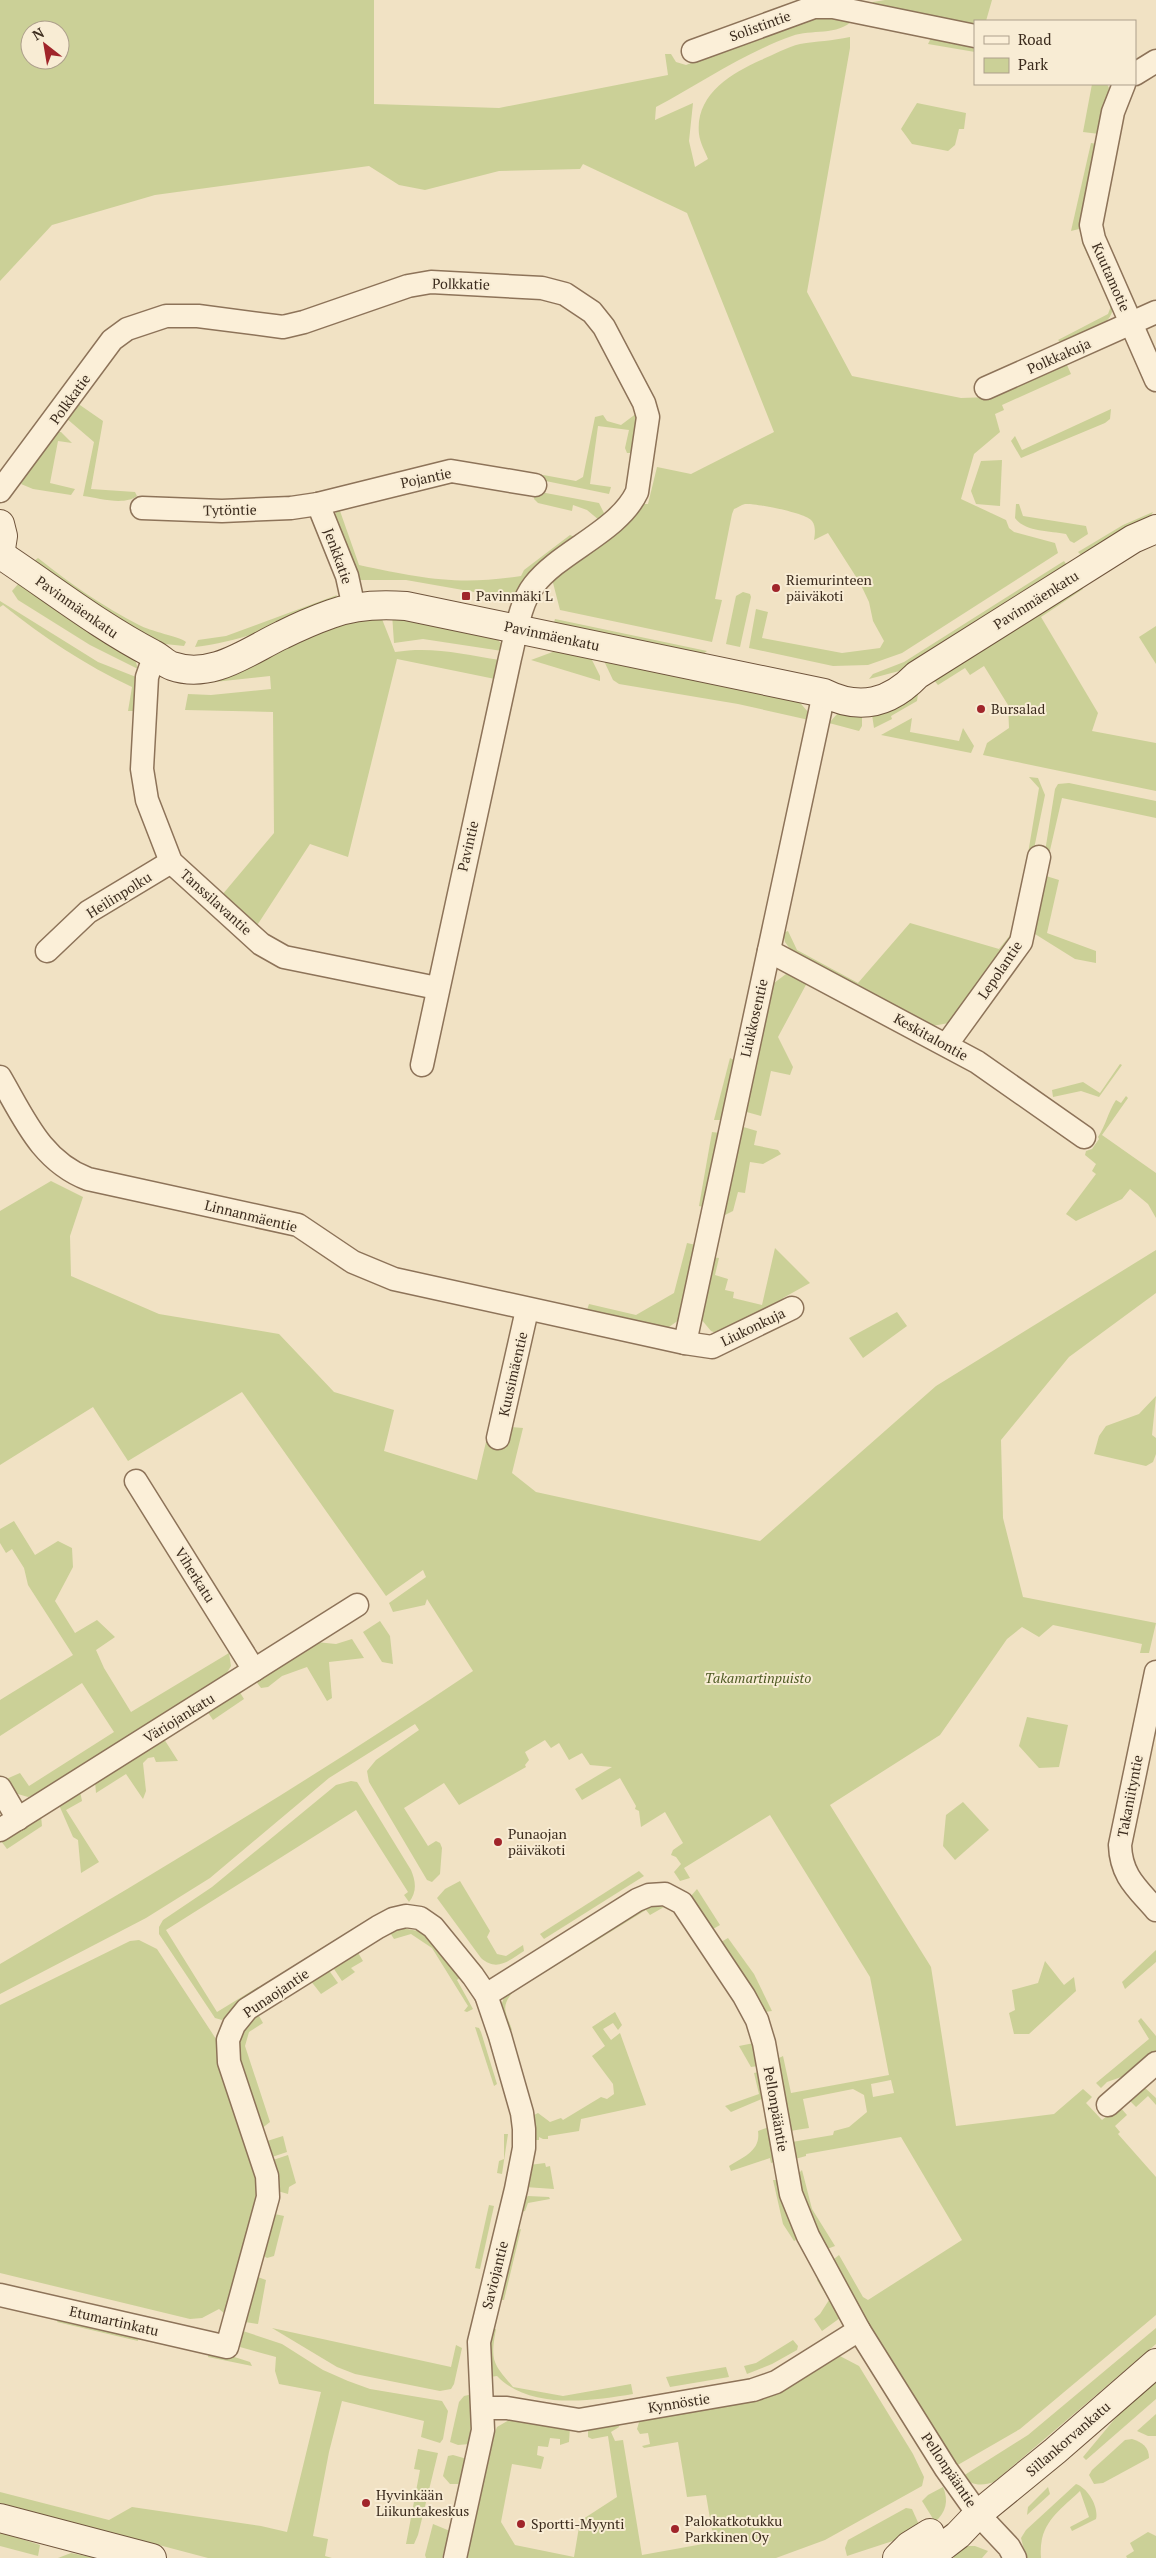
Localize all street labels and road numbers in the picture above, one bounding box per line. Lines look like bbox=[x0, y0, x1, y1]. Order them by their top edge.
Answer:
street label: Solistintie bbox=[727, 6, 793, 45]
street label: Kuutamotie bbox=[1088, 239, 1135, 314]
street label: Polkkatie bbox=[432, 273, 490, 294]
street label: Polkkakuja bbox=[1024, 333, 1094, 378]
street label: Polkkatie bbox=[45, 370, 94, 428]
street label: Pojantie bbox=[399, 463, 453, 492]
street label: Tytöntie bbox=[203, 500, 257, 519]
street label: Jenkkatie bbox=[320, 525, 357, 586]
street label: Pavinmäenkatu bbox=[990, 566, 1082, 633]
street label: Pavinmäenkatu bbox=[32, 571, 122, 642]
street label: Pavinmäenkatu bbox=[503, 616, 602, 655]
street label: Pavintie bbox=[452, 819, 483, 873]
street label: Tanssilavantie bbox=[176, 864, 256, 939]
street label: Heilinpolku bbox=[83, 867, 155, 922]
street label: Lepolantie bbox=[973, 937, 1026, 1003]
street label: Liukkosentie bbox=[735, 977, 772, 1059]
street label: Keskitalontie bbox=[891, 1008, 972, 1065]
street label: Linnanmäentie bbox=[203, 1195, 299, 1236]
street label: Liukonkuja bbox=[717, 1303, 788, 1350]
street label: Kuusimäentie bbox=[494, 1330, 531, 1418]
street label: Viherkatu bbox=[171, 1543, 220, 1606]
street label: Väriojankatu bbox=[140, 1688, 218, 1747]
street label: Takaniityntie bbox=[1112, 1753, 1147, 1839]
street label: Punaojantie bbox=[239, 1964, 312, 2022]
street label: Pellonpääntie bbox=[760, 2065, 793, 2153]
street label: Saviojantie bbox=[477, 2239, 512, 2311]
street label: Etumartinkatu bbox=[68, 2301, 161, 2340]
street label: Kynnöstie bbox=[647, 2388, 711, 2417]
street label: Sillankorvankatu bbox=[1021, 2397, 1114, 2481]
street label: Pellonpääntie bbox=[917, 2429, 981, 2511]

